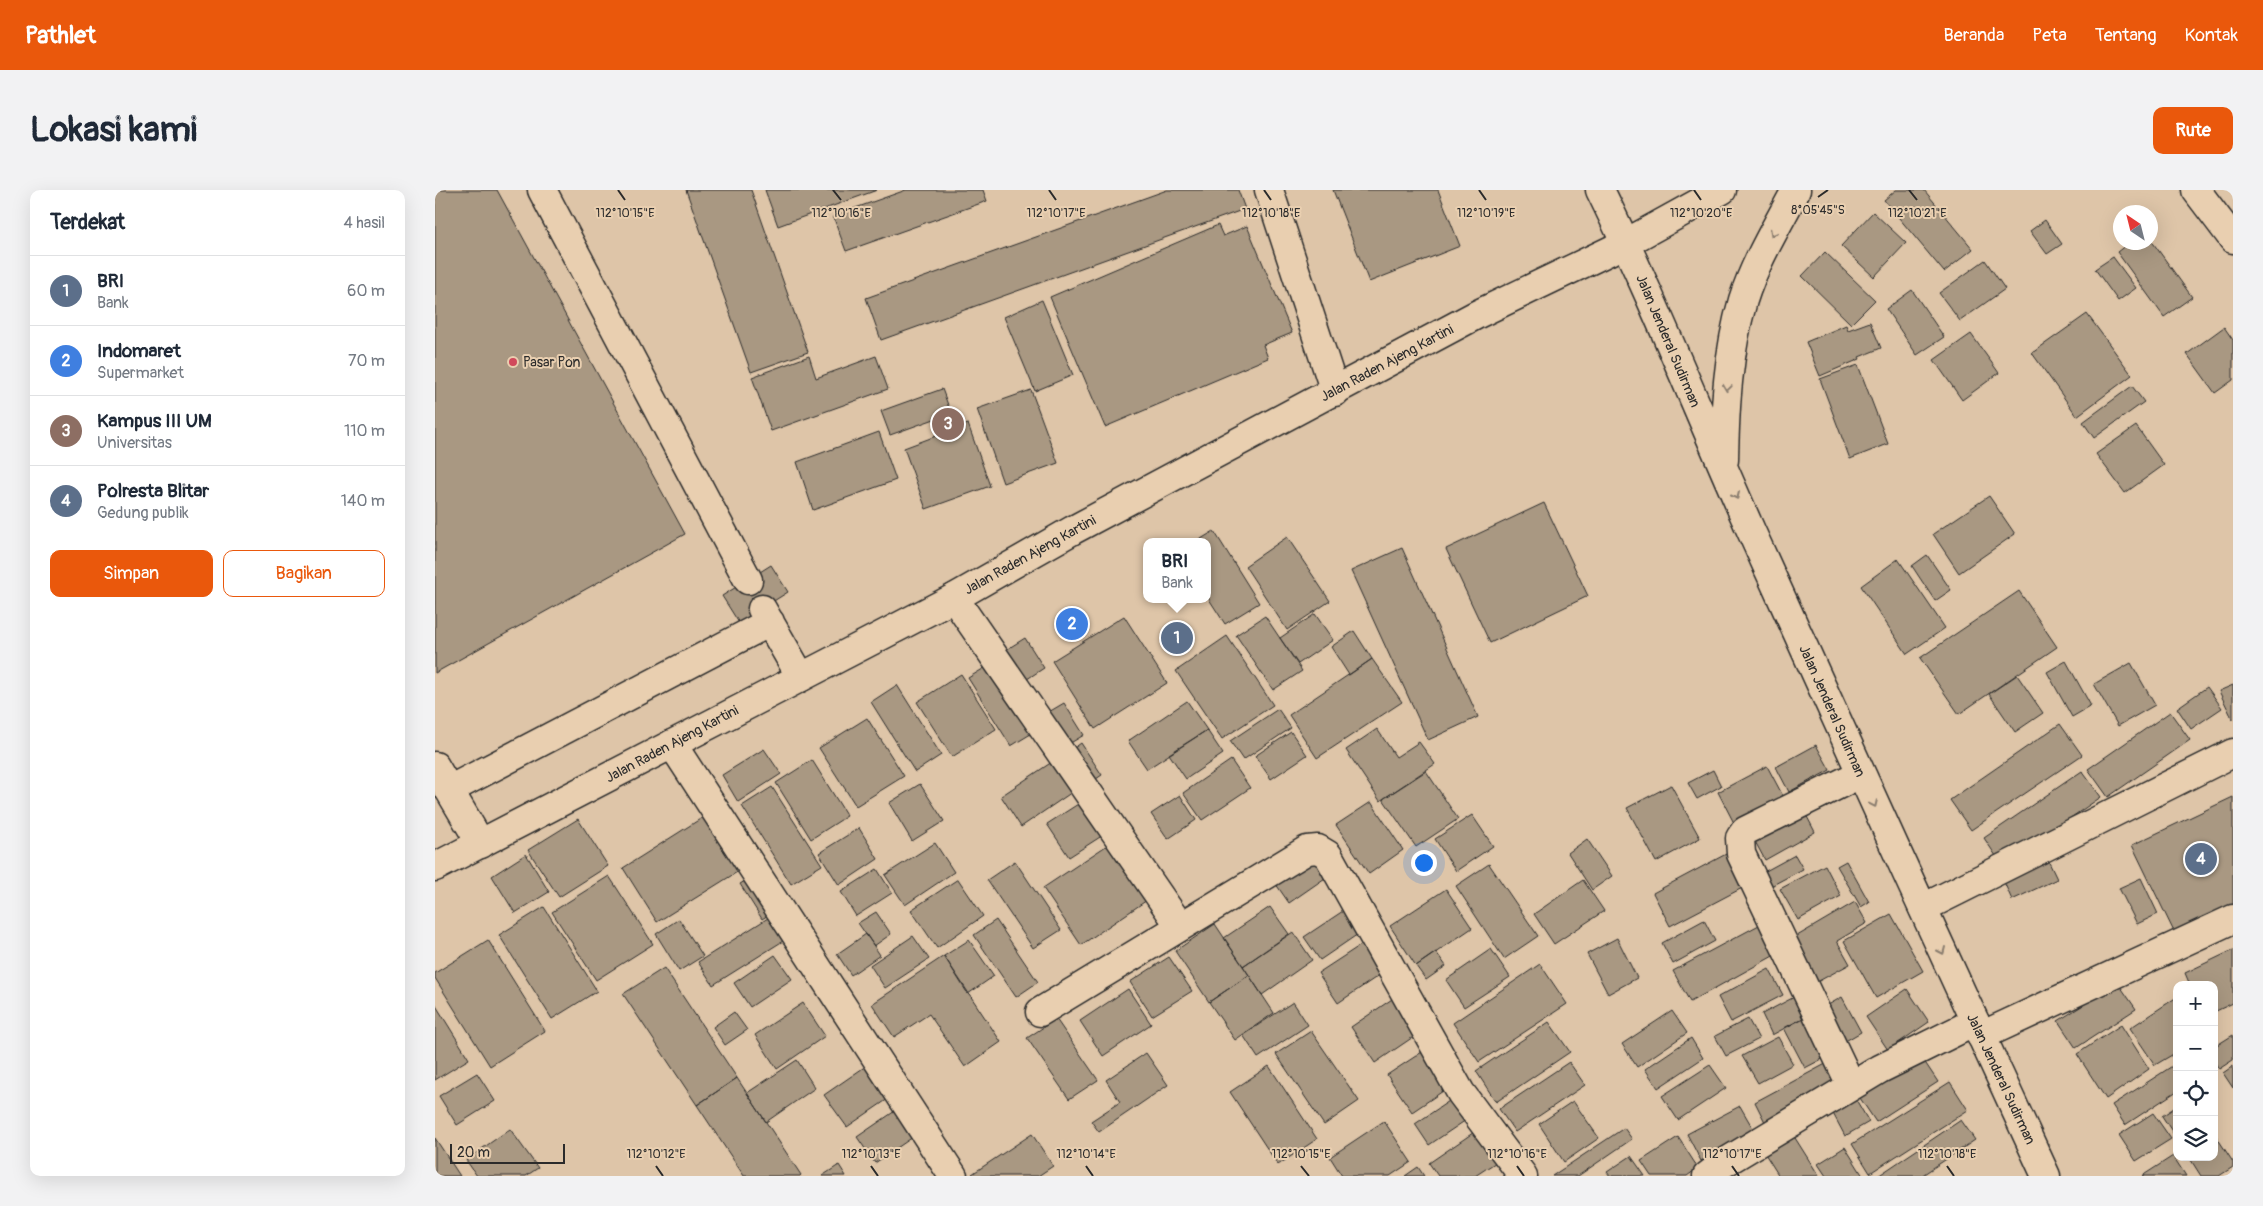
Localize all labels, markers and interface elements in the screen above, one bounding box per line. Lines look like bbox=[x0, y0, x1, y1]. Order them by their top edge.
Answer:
text: Pathlet bbox=[25, 21, 96, 50]
text: Beranda bbox=[1944, 24, 2004, 47]
text: Peta bbox=[2032, 24, 2067, 47]
text: Tentang bbox=[2095, 24, 2157, 47]
text: Kontak bbox=[2185, 24, 2238, 47]
button: Rute bbox=[2153, 107, 2233, 154]
text: Lokasi kami bbox=[30, 108, 197, 152]
text: 8°05'45"S bbox=[1791, 203, 1845, 218]
north arrow bbox=[2113, 205, 2158, 250]
text: 112°10'15"E bbox=[596, 206, 654, 221]
text: 112°10'16"E bbox=[811, 206, 871, 221]
text: 112°10'17"E bbox=[1027, 206, 1085, 221]
text: 112°10'18"E bbox=[1242, 206, 1300, 221]
text: 112°10'19"E bbox=[1457, 206, 1515, 221]
text: 112°10'20"E bbox=[1670, 206, 1732, 221]
text: 112°10'21"E bbox=[1887, 206, 1947, 221]
text: Terdekat bbox=[50, 209, 125, 236]
text: 4 hasil bbox=[343, 213, 385, 233]
one-way arrow bbox=[1769, 228, 1779, 237]
text: BRI bbox=[97, 269, 124, 293]
street label: Jalan Jenderal Sudirman bbox=[1632, 272, 1704, 410]
text: 1 bbox=[63, 281, 69, 301]
text: 60 m bbox=[347, 281, 385, 301]
text: Bank bbox=[97, 293, 129, 313]
street label: Jalan Raden Ajeng Kartini bbox=[1318, 320, 1457, 405]
text: Indomaret bbox=[97, 339, 181, 363]
text: 2 bbox=[62, 351, 70, 371]
text: 70 m bbox=[348, 351, 385, 371]
place label: Pasar Pon bbox=[523, 354, 581, 371]
marker: Pasar Pon bbox=[507, 356, 519, 368]
text: Supermarket bbox=[97, 363, 184, 383]
one-way arrow bbox=[1722, 384, 1733, 392]
pin: 3 bbox=[932, 405, 964, 443]
text: Kampus III UM bbox=[97, 409, 212, 433]
text: 3 bbox=[62, 421, 70, 441]
text: 110 m bbox=[344, 421, 385, 441]
text: Universitas bbox=[97, 433, 172, 453]
text: Polresta Blitar bbox=[97, 479, 209, 503]
text: 4 bbox=[61, 491, 71, 511]
text: 140 m bbox=[341, 491, 385, 511]
one-way arrow bbox=[1729, 491, 1740, 500]
text: Gedung publik bbox=[97, 503, 189, 523]
street label: Jalan Raden Ajeng Kartini bbox=[961, 511, 1099, 598]
popup bbox=[1143, 538, 1211, 603]
text: BRI bbox=[1161, 549, 1188, 573]
button: Simpan bbox=[50, 550, 213, 597]
button: Bagikan bbox=[223, 550, 385, 597]
text: Bank bbox=[1161, 573, 1193, 593]
pin: 2 bbox=[1056, 605, 1088, 643]
pin: 1 bbox=[1161, 619, 1193, 657]
street label: Jalan Jenderal Sudirman bbox=[1795, 642, 1869, 780]
street label: Jalan Raden Ajeng Kartini bbox=[603, 701, 742, 786]
one-way arrow bbox=[1868, 799, 1879, 808]
pin: 4 bbox=[2185, 840, 2217, 878]
your location bbox=[1411, 850, 1437, 876]
one-way arrow bbox=[1936, 946, 1947, 955]
map controls bbox=[2173, 981, 2218, 1161]
button: + bbox=[2173, 981, 2218, 1026]
street label: Jalan Jenderal Sudirman bbox=[1963, 1011, 2039, 1147]
button: − bbox=[2173, 1026, 2218, 1071]
button: locate bbox=[2173, 1071, 2218, 1116]
button: layers bbox=[2173, 1116, 2218, 1161]
scale bar bbox=[450, 1141, 565, 1164]
text: 20 m bbox=[457, 1144, 490, 1161]
text: 112°10'12"E bbox=[626, 1147, 686, 1162]
text: 112°10'13"E bbox=[841, 1147, 901, 1162]
text: 112°10'14"E bbox=[1056, 1147, 1116, 1162]
text: 112°10'15"E bbox=[1272, 1147, 1330, 1162]
text: 112°10'16"E bbox=[1487, 1147, 1547, 1162]
text: 112°10'17"E bbox=[1703, 1147, 1761, 1162]
text: 112°10'18"E bbox=[1918, 1147, 1976, 1162]

